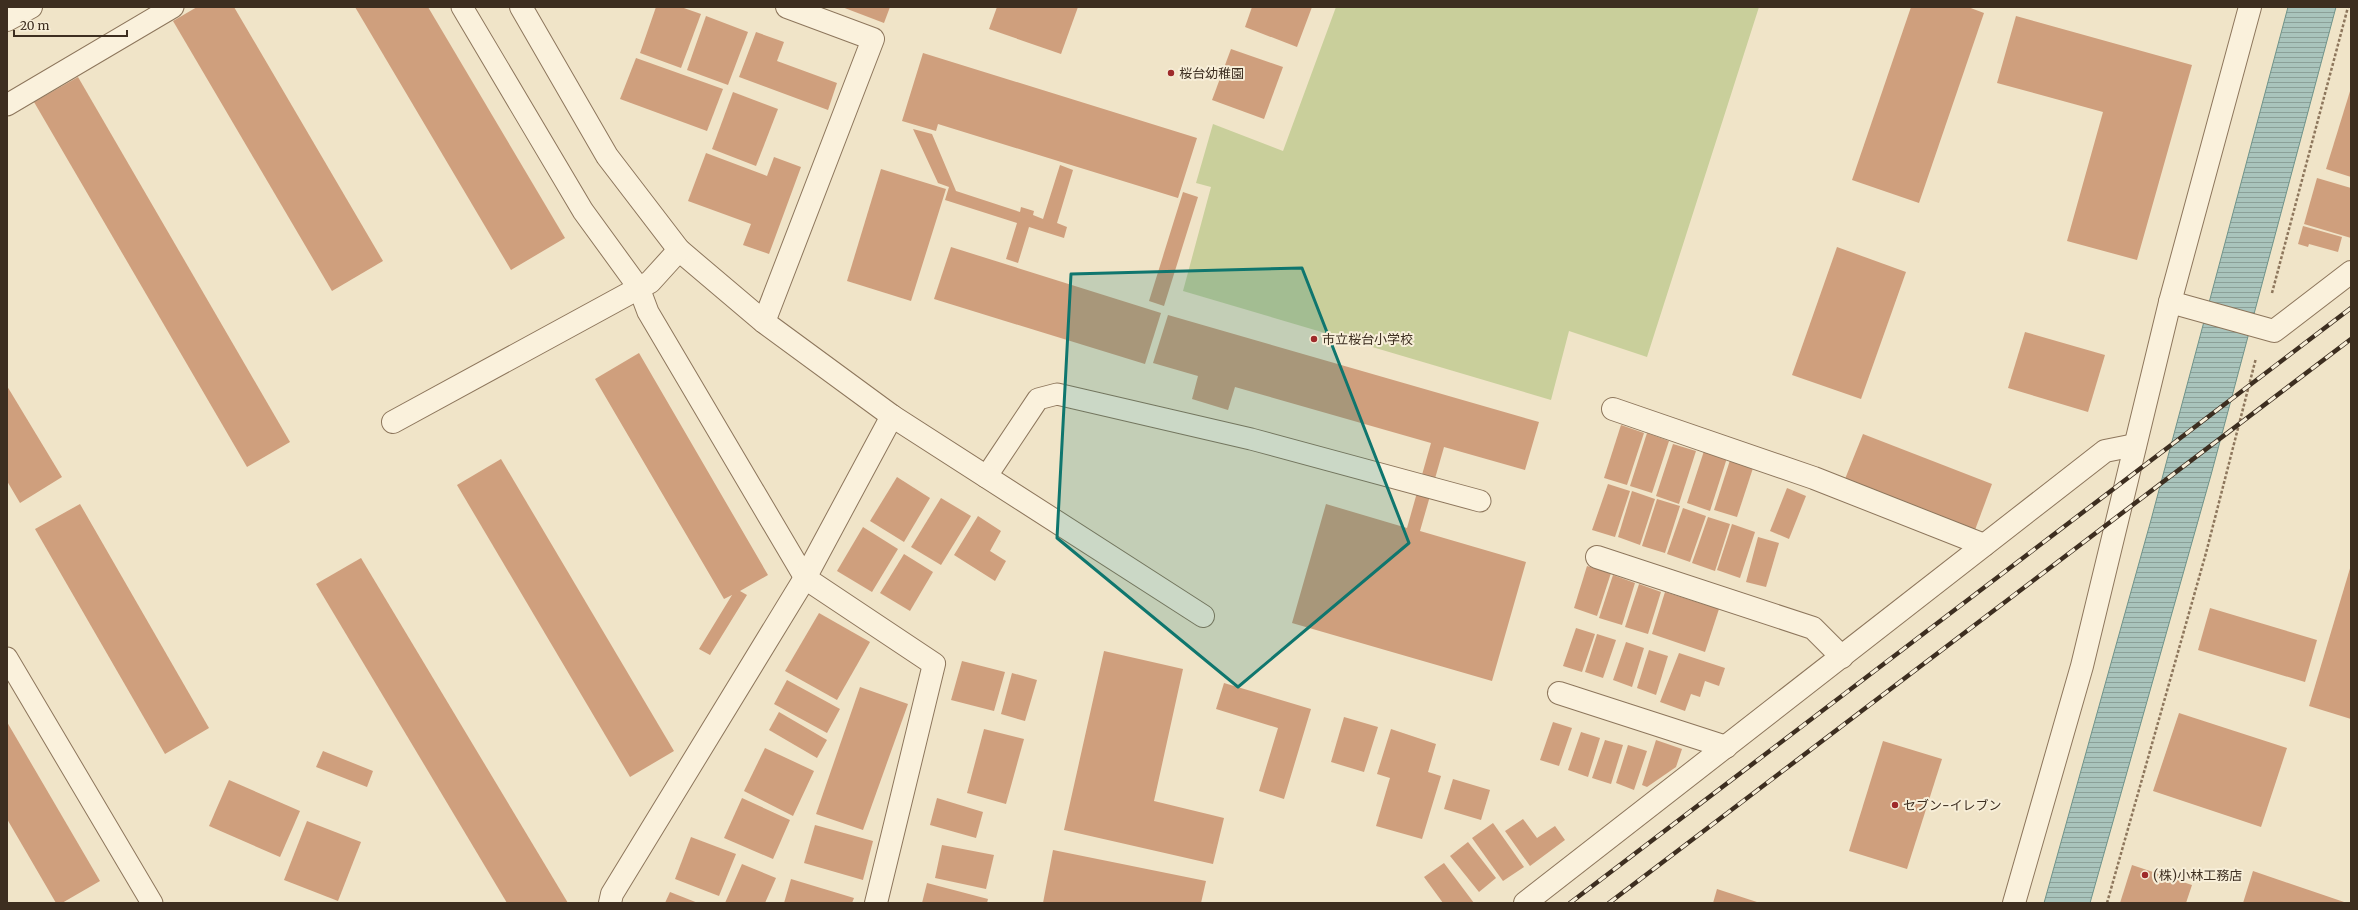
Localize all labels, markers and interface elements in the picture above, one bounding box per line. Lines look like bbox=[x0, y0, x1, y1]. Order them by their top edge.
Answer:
scale bar bbox=[14, 12, 127, 38]
text: 20 m bbox=[20, 18, 49, 33]
place label: 桜台幼稚園 bbox=[1179, 65, 1244, 82]
marker: 桜台幼稚園 bbox=[1166, 68, 1176, 78]
place label: 市立桜台小学校 bbox=[1322, 331, 1413, 348]
marker: 市立桜台小学校 bbox=[1309, 334, 1319, 344]
place label: セブン-イレブン bbox=[1903, 797, 2002, 814]
marker: セブン-イレブン bbox=[1890, 800, 1900, 810]
place label: (株)小林工務店 bbox=[2153, 867, 2242, 884]
marker: (株)小林工務店 bbox=[2140, 870, 2150, 880]

